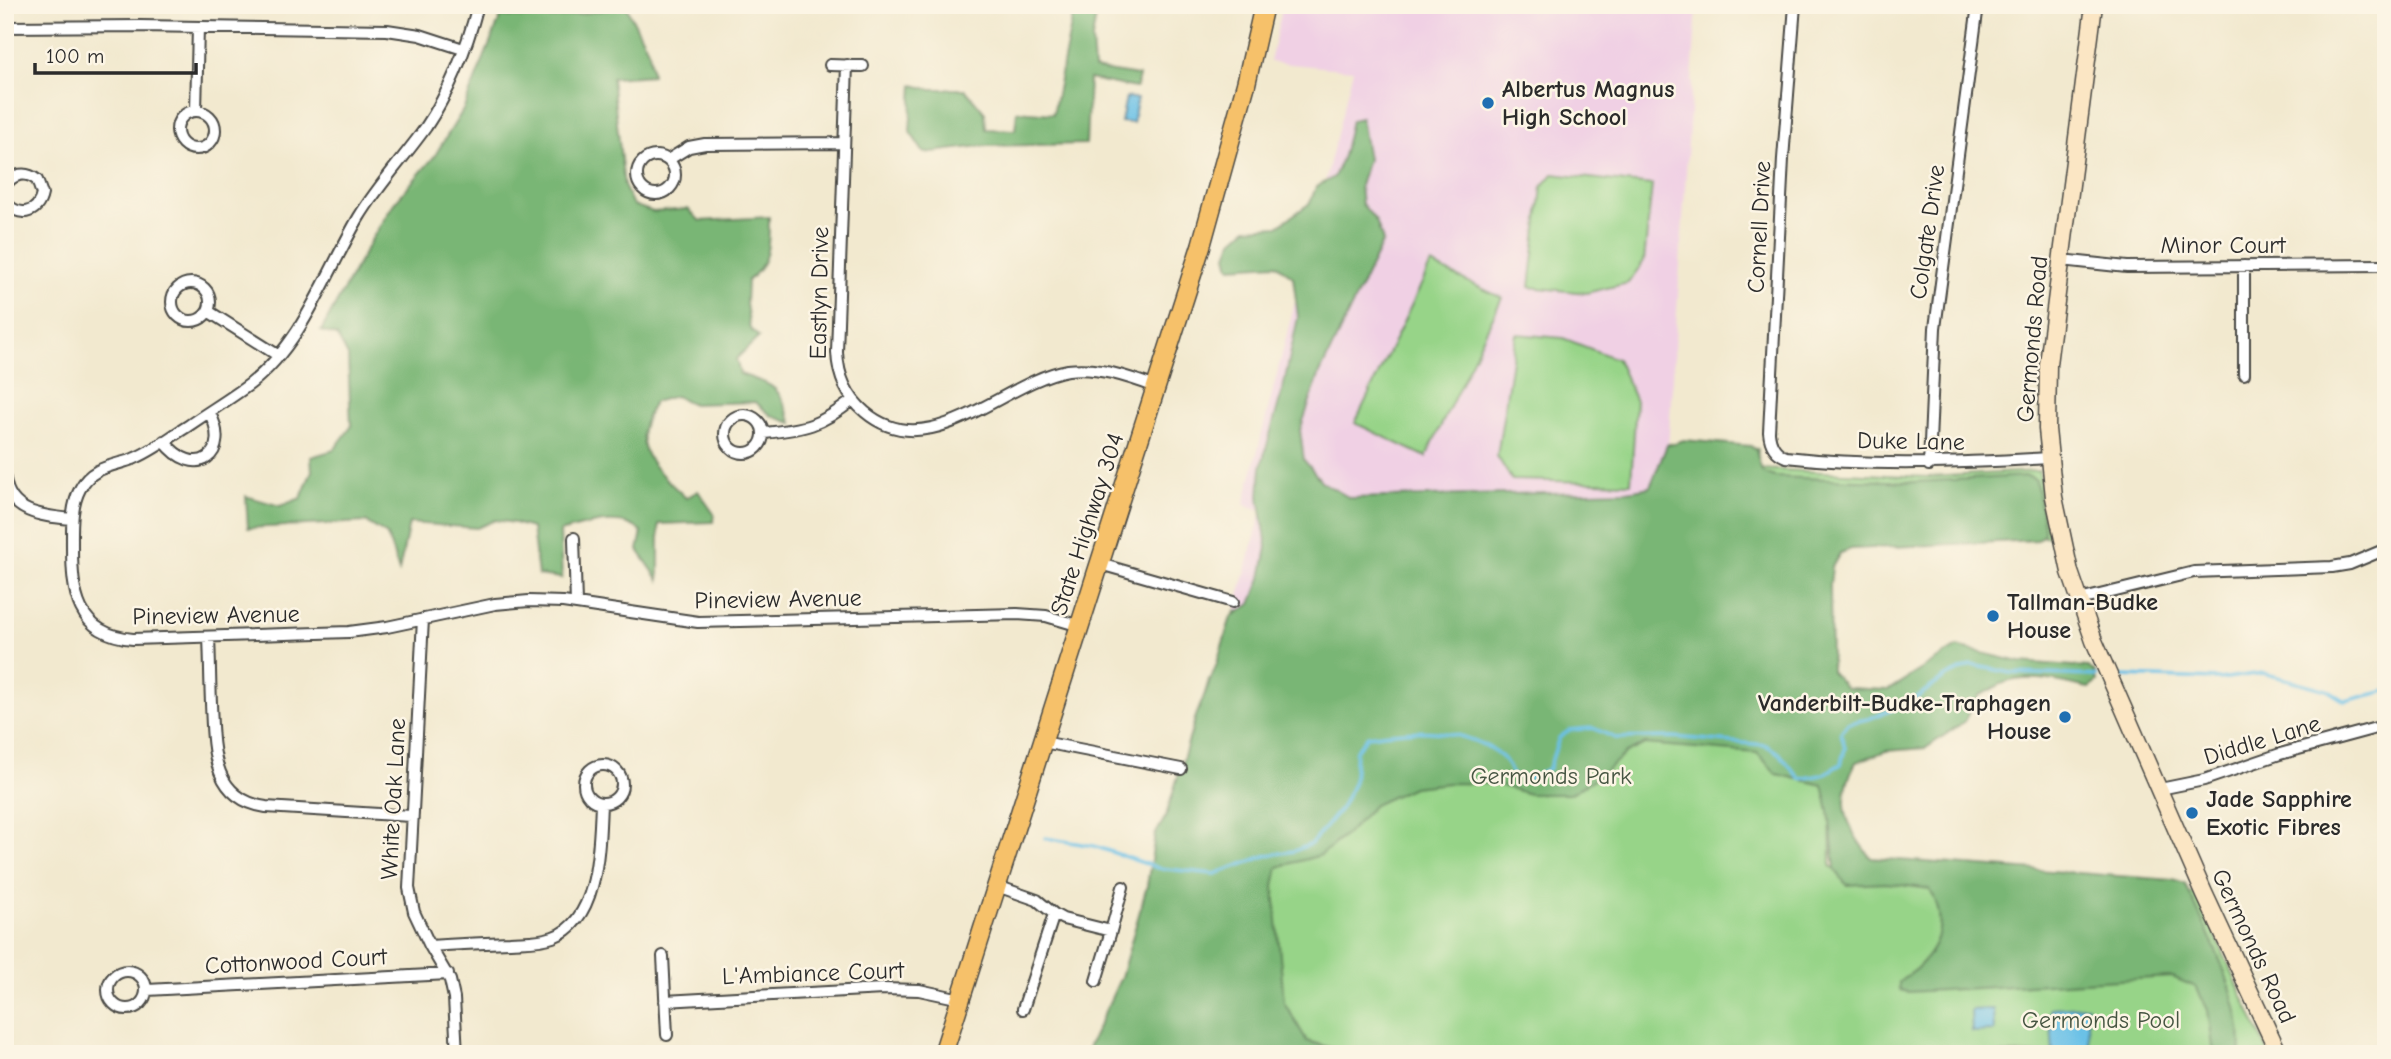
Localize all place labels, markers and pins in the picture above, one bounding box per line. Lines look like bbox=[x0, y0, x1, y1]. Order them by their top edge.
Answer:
place label: Albertus Magnus High School bbox=[1502, 75, 1674, 131]
marker: Albertus Magnus High School bbox=[1480, 95, 1496, 111]
place label: Tallman-Budke House bbox=[2007, 588, 2158, 644]
marker: Tallman-Budke House bbox=[1985, 608, 2001, 624]
place label: Vanderbilt-Budke-Traphagen House bbox=[1758, 689, 2051, 745]
marker: Vanderbilt-Budke-Traphagen House bbox=[2057, 709, 2073, 725]
place label: Jade Sapphire Exotic Fibres bbox=[2206, 785, 2352, 841]
marker: Jade Sapphire Exotic Fibres bbox=[2184, 805, 2200, 821]

